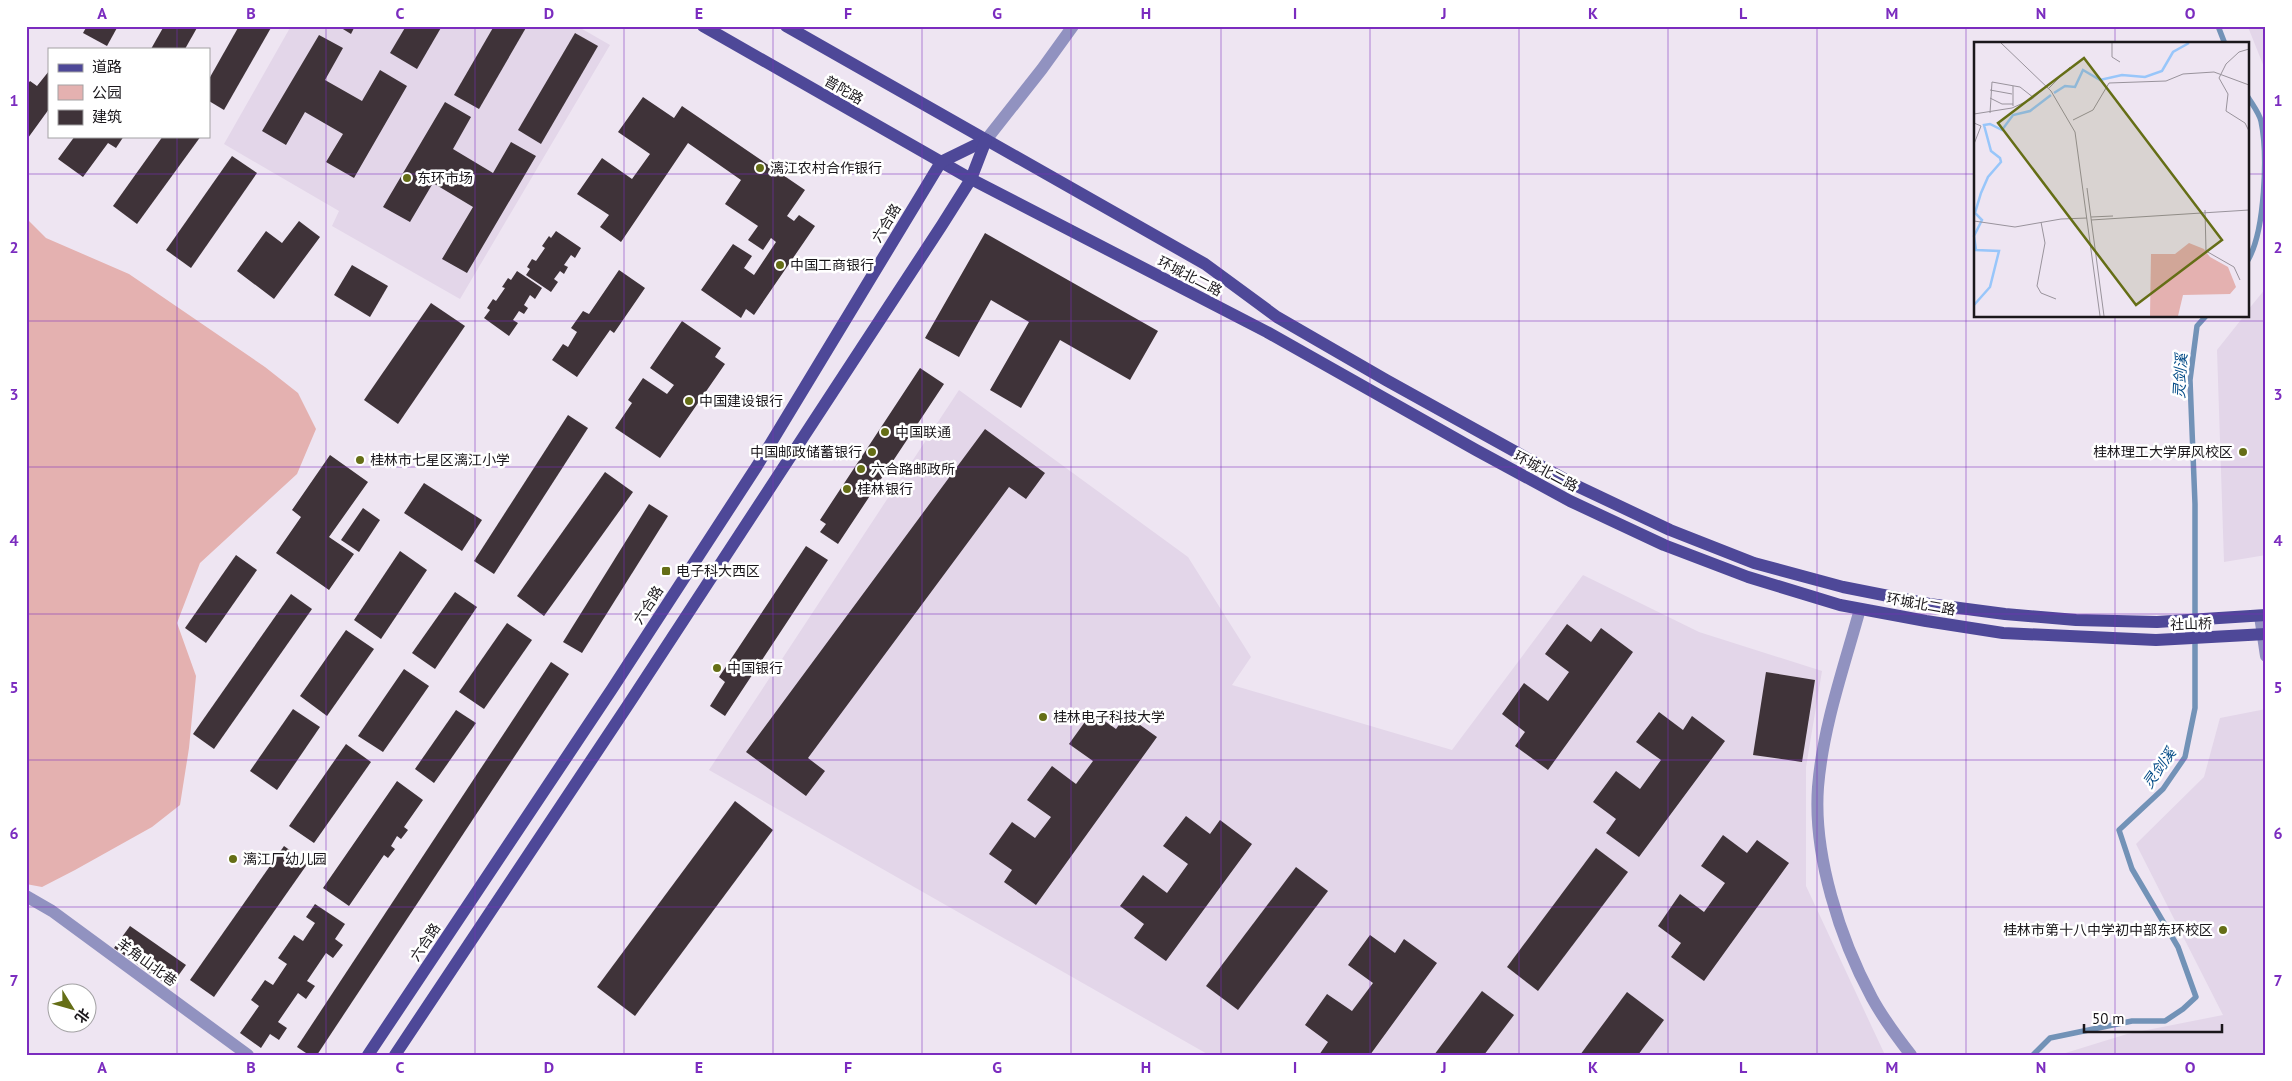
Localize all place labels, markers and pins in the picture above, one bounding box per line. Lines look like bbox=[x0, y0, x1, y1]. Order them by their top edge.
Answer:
place label: 漓江农村合作银行 bbox=[770, 159, 882, 177]
marker: 漓江农村合作银行 bbox=[754, 162, 766, 174]
place label: 东环市场 bbox=[417, 169, 473, 187]
marker: 东环市场 bbox=[401, 172, 413, 184]
place label: 中国工商银行 bbox=[790, 256, 874, 274]
marker: 中国工商银行 bbox=[774, 259, 786, 271]
place label: 中国建设银行 bbox=[699, 392, 783, 410]
marker: 中国建设银行 bbox=[683, 395, 695, 407]
place label: 中国联通 bbox=[895, 423, 951, 441]
marker: 中国联通 bbox=[879, 426, 891, 438]
place label: 中国邮政储蓄银行 bbox=[750, 443, 862, 461]
place label: 桂林理工大学屏风校区 bbox=[2093, 443, 2233, 461]
marker: 中国邮政储蓄银行 bbox=[866, 446, 878, 458]
marker: 桂林理工大学屏风校区 bbox=[2237, 446, 2249, 458]
place label: 桂林市七星区漓江小学 bbox=[370, 451, 510, 469]
marker: 桂林市七星区漓江小学 bbox=[354, 454, 366, 466]
place label: 六合路邮政所 bbox=[871, 460, 955, 478]
marker: 六合路邮政所 bbox=[855, 463, 867, 475]
place label: 桂林银行 bbox=[857, 480, 913, 498]
marker: 桂林银行 bbox=[841, 483, 853, 495]
place label: 电子科大西区 bbox=[676, 562, 760, 580]
marker: 电子科大西区 bbox=[660, 565, 672, 577]
place label: 中国银行 bbox=[727, 659, 783, 677]
marker: 中国银行 bbox=[711, 662, 723, 674]
place label: 桂林电子科技大学 bbox=[1053, 708, 1165, 726]
marker: 桂林电子科技大学 bbox=[1037, 711, 1049, 723]
place label: 漓江厂幼儿园 bbox=[243, 850, 327, 868]
marker: 漓江厂幼儿园 bbox=[227, 853, 239, 865]
place label: 桂林市第十八中学初中部东环校区 bbox=[2003, 921, 2213, 939]
marker: 桂林市第十八中学初中部东环校区 bbox=[2217, 924, 2229, 936]

